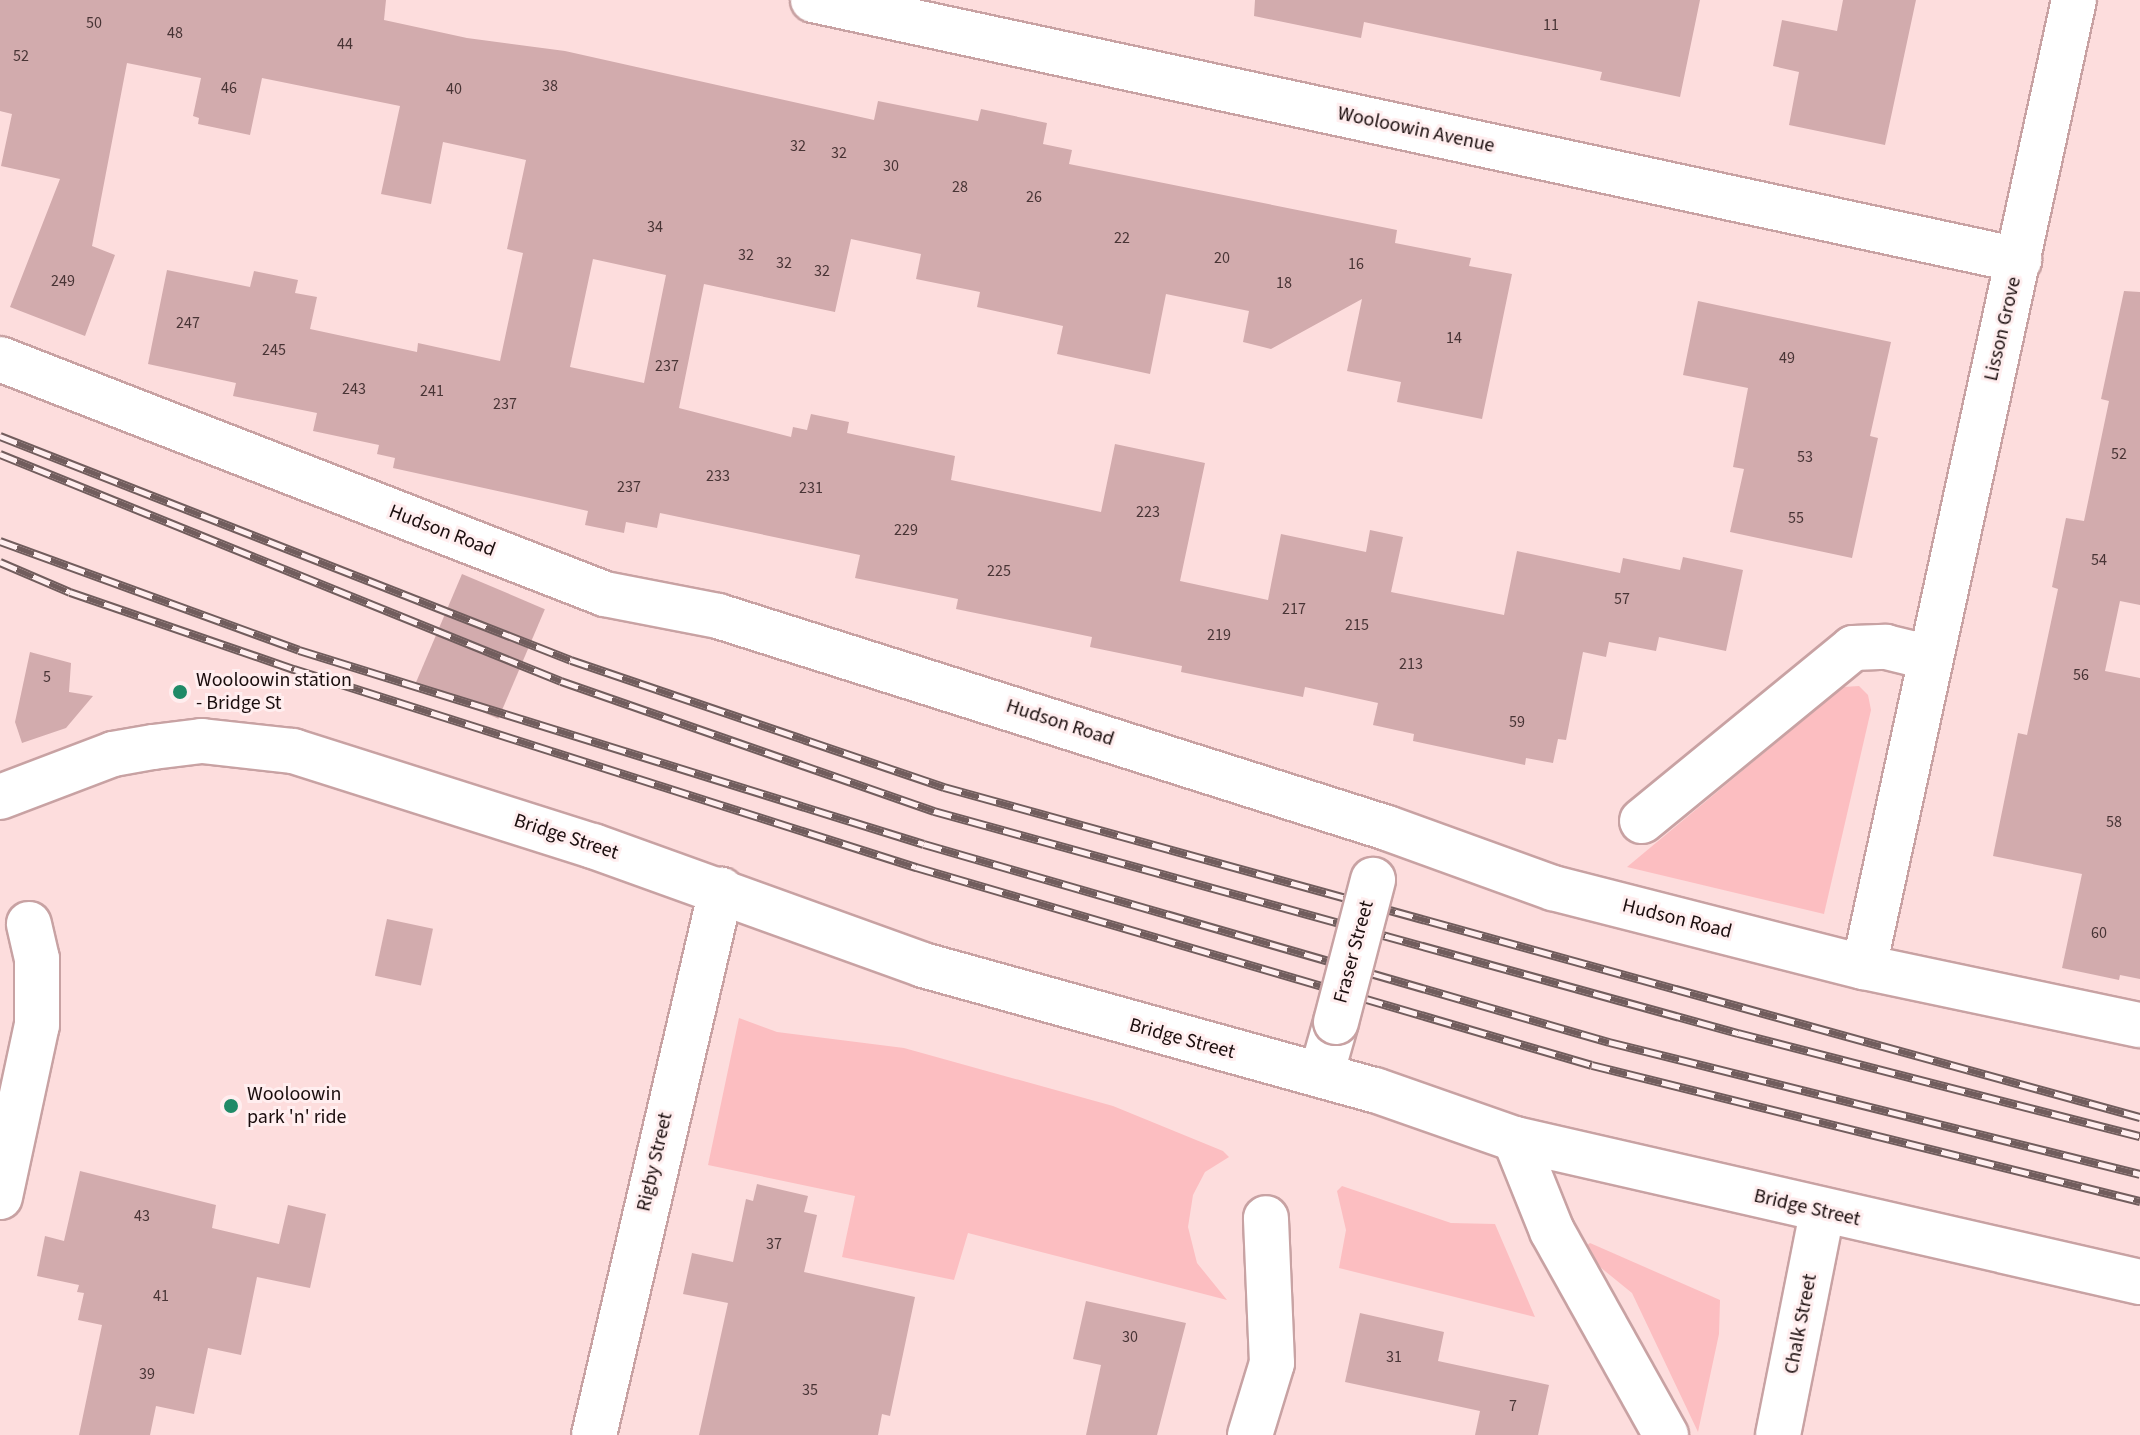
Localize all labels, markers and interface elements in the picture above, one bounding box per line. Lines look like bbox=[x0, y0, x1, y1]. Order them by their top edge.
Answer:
house number: 50 bbox=[86, 13, 102, 33]
house number: 11 bbox=[1543, 15, 1559, 35]
house number: 48 bbox=[167, 23, 183, 43]
house number: 44 bbox=[337, 34, 353, 54]
house number: 52 bbox=[13, 46, 29, 66]
house number: 38 bbox=[542, 76, 558, 96]
house number: 46 bbox=[221, 78, 237, 98]
house number: 40 bbox=[446, 79, 462, 99]
street label: Wooloowin Avenue bbox=[1335, 102, 1497, 158]
house number: 32 bbox=[790, 136, 806, 156]
house number: 32 bbox=[831, 143, 847, 163]
house number: 30 bbox=[883, 156, 899, 176]
house number: 28 bbox=[952, 177, 968, 197]
house number: 26 bbox=[1026, 187, 1042, 207]
house number: 34 bbox=[647, 217, 663, 237]
house number: 22 bbox=[1114, 228, 1130, 248]
house number: 32 bbox=[738, 245, 754, 265]
house number: 20 bbox=[1214, 248, 1230, 268]
house number: 32 bbox=[776, 253, 792, 273]
house number: 16 bbox=[1348, 254, 1364, 274]
house number: 32 bbox=[814, 261, 830, 281]
house number: 249 bbox=[51, 271, 75, 291]
house number: 18 bbox=[1276, 273, 1292, 293]
street label: Lisson Grove bbox=[1979, 275, 2027, 383]
house number: 247 bbox=[176, 313, 200, 333]
house number: 14 bbox=[1446, 328, 1462, 348]
house number: 245 bbox=[262, 340, 286, 360]
house number: 49 bbox=[1779, 348, 1795, 368]
house number: 237 bbox=[655, 356, 679, 376]
house number: 243 bbox=[342, 379, 366, 399]
house number: 241 bbox=[420, 381, 444, 401]
house number: 237 bbox=[493, 394, 517, 414]
house number: 52 bbox=[2111, 444, 2127, 464]
house number: 53 bbox=[1797, 447, 1813, 467]
house number: 233 bbox=[706, 466, 730, 486]
house number: 237 bbox=[617, 477, 641, 497]
house number: 231 bbox=[799, 478, 823, 498]
street label: Hudson Road bbox=[385, 500, 499, 562]
house number: 223 bbox=[1136, 502, 1160, 522]
house number: 55 bbox=[1788, 508, 1804, 528]
house number: 229 bbox=[894, 520, 918, 540]
house number: 54 bbox=[2091, 550, 2107, 570]
house number: 225 bbox=[987, 561, 1011, 581]
house number: 57 bbox=[1614, 589, 1630, 609]
house number: 217 bbox=[1282, 599, 1306, 619]
house number: 215 bbox=[1345, 615, 1369, 635]
house number: 219 bbox=[1207, 625, 1231, 645]
house number: 213 bbox=[1399, 654, 1423, 674]
house number: 56 bbox=[2073, 665, 2089, 685]
house number: 5 bbox=[43, 667, 51, 687]
place label: Wooloowin station - Bridge St bbox=[196, 668, 352, 715]
marker: Wooloowin station - Bridge St bbox=[171, 683, 189, 701]
street label: Hudson Road bbox=[1003, 694, 1117, 752]
house number: 59 bbox=[1509, 712, 1525, 732]
street label: Bridge Street bbox=[511, 809, 621, 865]
house number: 58 bbox=[2106, 812, 2122, 832]
street label: Hudson Road bbox=[1620, 894, 1734, 944]
street label: Fraser Street bbox=[1329, 898, 1379, 1006]
house number: 60 bbox=[2091, 923, 2107, 943]
street label: Bridge Street bbox=[1126, 1013, 1238, 1065]
place label: Wooloowin park 'n' ride bbox=[247, 1082, 347, 1129]
marker: Wooloowin park 'n' ride bbox=[222, 1097, 240, 1115]
street label: Rigby Street bbox=[632, 1110, 678, 1214]
street label: Bridge Street bbox=[1751, 1184, 1863, 1232]
house number: 43 bbox=[134, 1206, 150, 1226]
house number: 37 bbox=[766, 1234, 782, 1254]
street label: Chalk Street bbox=[1780, 1272, 1822, 1376]
house number: 41 bbox=[153, 1286, 169, 1306]
house number: 30 bbox=[1122, 1327, 1138, 1347]
house number: 31 bbox=[1386, 1347, 1402, 1367]
house number: 39 bbox=[139, 1364, 155, 1384]
house number: 35 bbox=[802, 1380, 818, 1400]
house number: 7 bbox=[1509, 1396, 1517, 1416]

